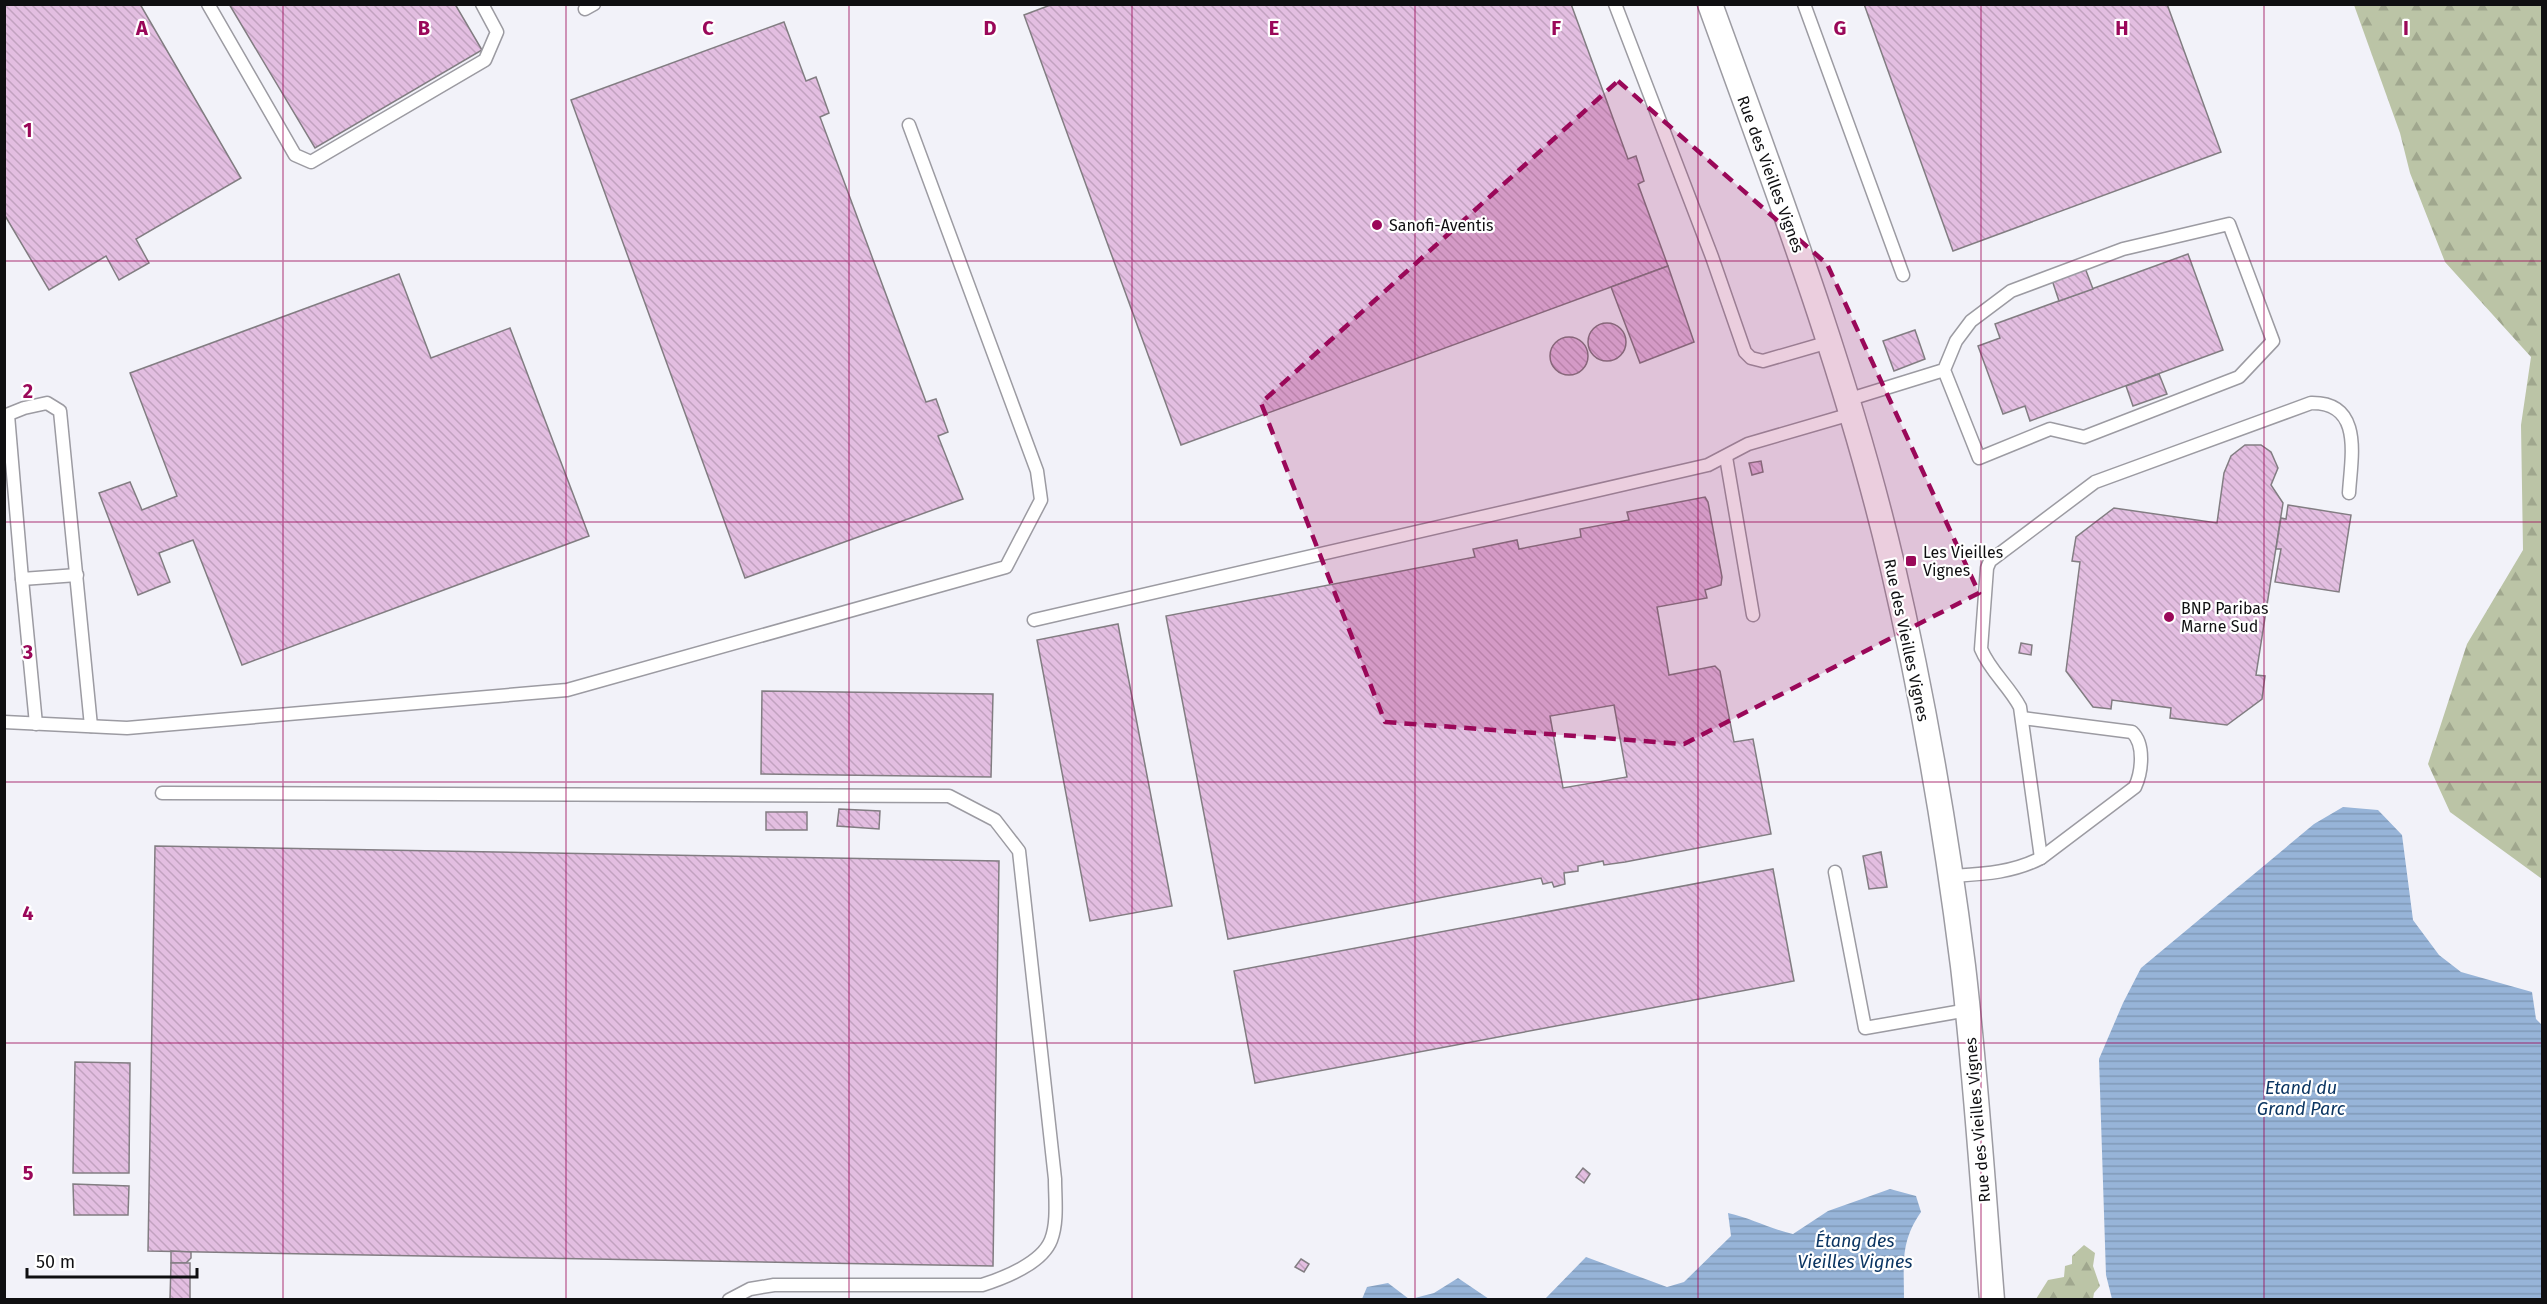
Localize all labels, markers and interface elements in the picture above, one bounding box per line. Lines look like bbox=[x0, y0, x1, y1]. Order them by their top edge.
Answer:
text: A bbox=[135, 16, 149, 40]
text: B bbox=[418, 16, 430, 40]
text: C bbox=[702, 16, 714, 40]
text: D bbox=[983, 16, 997, 40]
text: E bbox=[1269, 16, 1279, 40]
text: F bbox=[1551, 16, 1561, 40]
text: G bbox=[1834, 16, 1846, 40]
text: H bbox=[2115, 16, 2129, 40]
text: I bbox=[2403, 16, 2409, 40]
street label: Rue des Vieilles Vignes bbox=[1733, 93, 1808, 255]
text: 1 bbox=[23, 118, 33, 142]
place label: Sanofi-Aventis bbox=[1389, 216, 1493, 235]
marker: Sanofi-Aventis bbox=[1370, 218, 1384, 232]
text: 2 bbox=[23, 379, 33, 403]
place label: Les Vieilles Vignes bbox=[1923, 543, 2003, 580]
marker: Les Vieilles Vignes bbox=[1904, 554, 1918, 568]
street label: Rue des Vieilles Vignes bbox=[1880, 557, 1933, 723]
place label: BNP Paribas Marne Sud bbox=[2181, 599, 2268, 636]
marker: BNP Paribas Marne Sud bbox=[2162, 610, 2176, 624]
text: 3 bbox=[22, 640, 33, 664]
text: 4 bbox=[22, 901, 34, 925]
street label: Rue des Vieilles Vignes bbox=[1961, 1037, 1994, 1203]
water label: Etand du Grand Parc bbox=[2257, 1077, 2346, 1120]
text: 5 bbox=[23, 1161, 34, 1185]
water label: Étang des Vieilles Vignes bbox=[1797, 1229, 1913, 1273]
scale bar bbox=[27, 1241, 196, 1279]
text: 50 m bbox=[36, 1251, 75, 1273]

